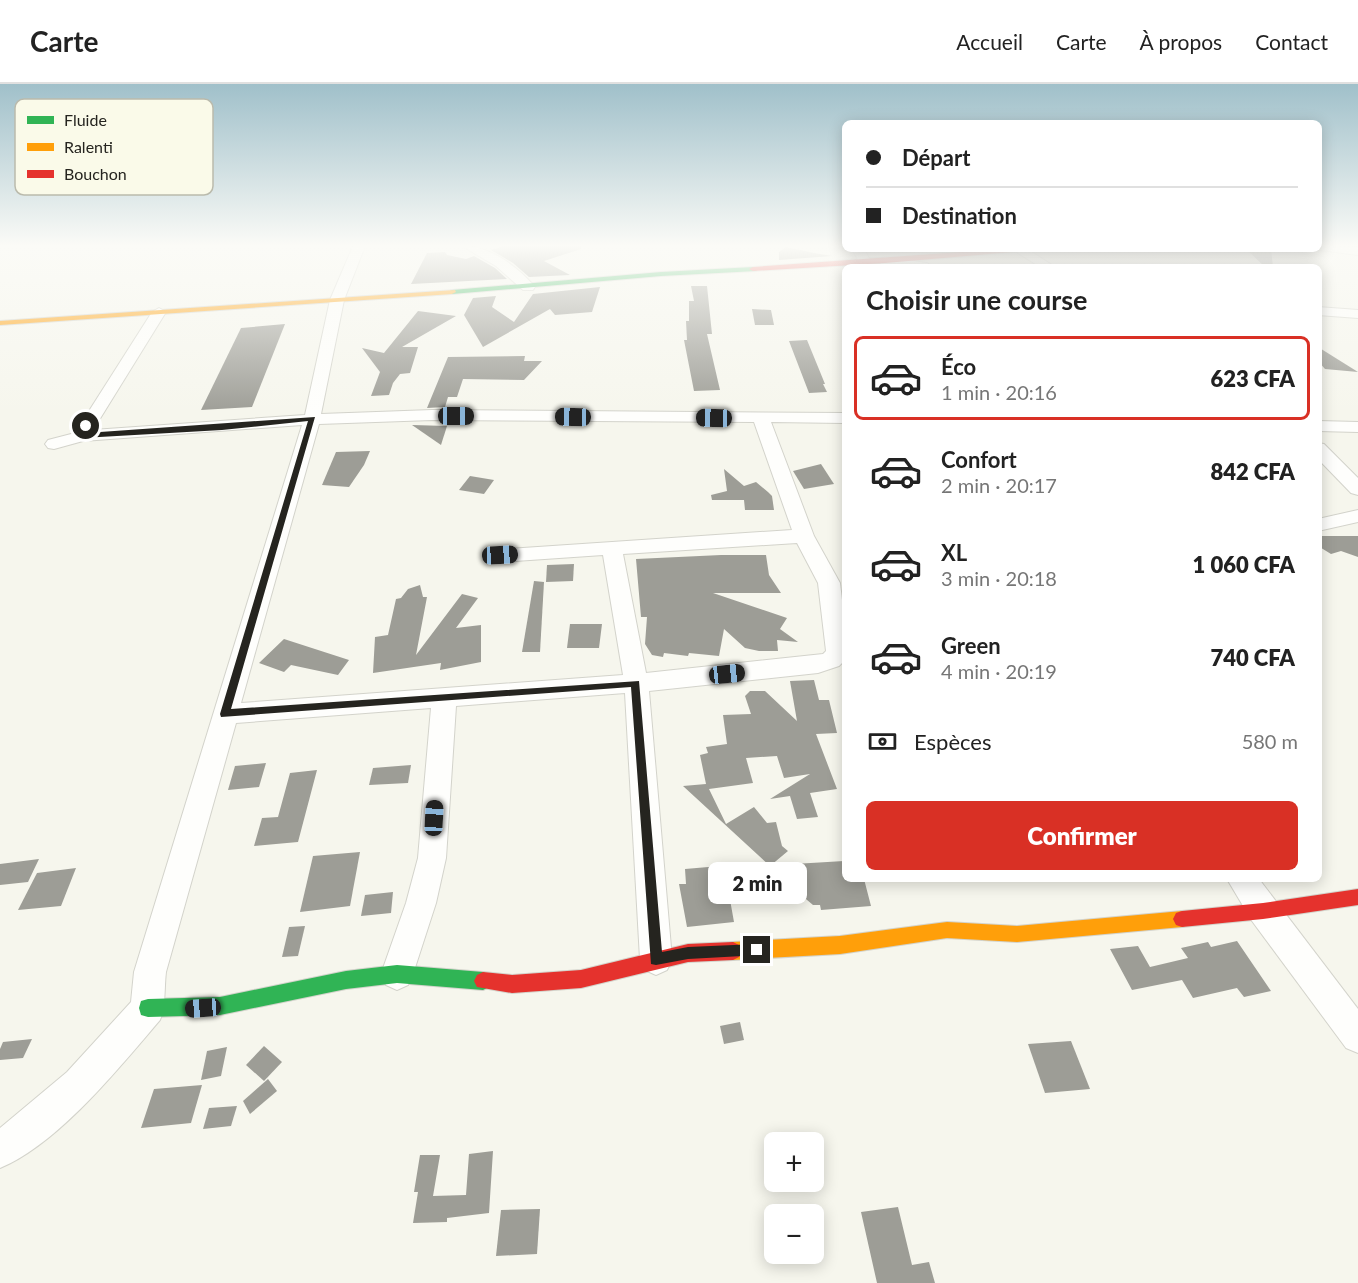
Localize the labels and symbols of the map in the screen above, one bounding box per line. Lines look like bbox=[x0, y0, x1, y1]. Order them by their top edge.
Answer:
legend bbox=[15, 99, 213, 195]
text: Fluide bbox=[64, 110, 107, 129]
text: Ralenti bbox=[64, 137, 113, 156]
text: Bouchon bbox=[64, 164, 127, 183]
car bbox=[438, 407, 474, 425]
car bbox=[555, 408, 591, 426]
car bbox=[696, 409, 732, 427]
route start bbox=[72, 412, 99, 439]
car bbox=[482, 545, 518, 565]
car bbox=[708, 663, 746, 685]
car bbox=[424, 800, 444, 836]
callout: 2 min bbox=[708, 863, 807, 905]
route end bbox=[743, 936, 770, 963]
car bbox=[184, 998, 222, 1018]

